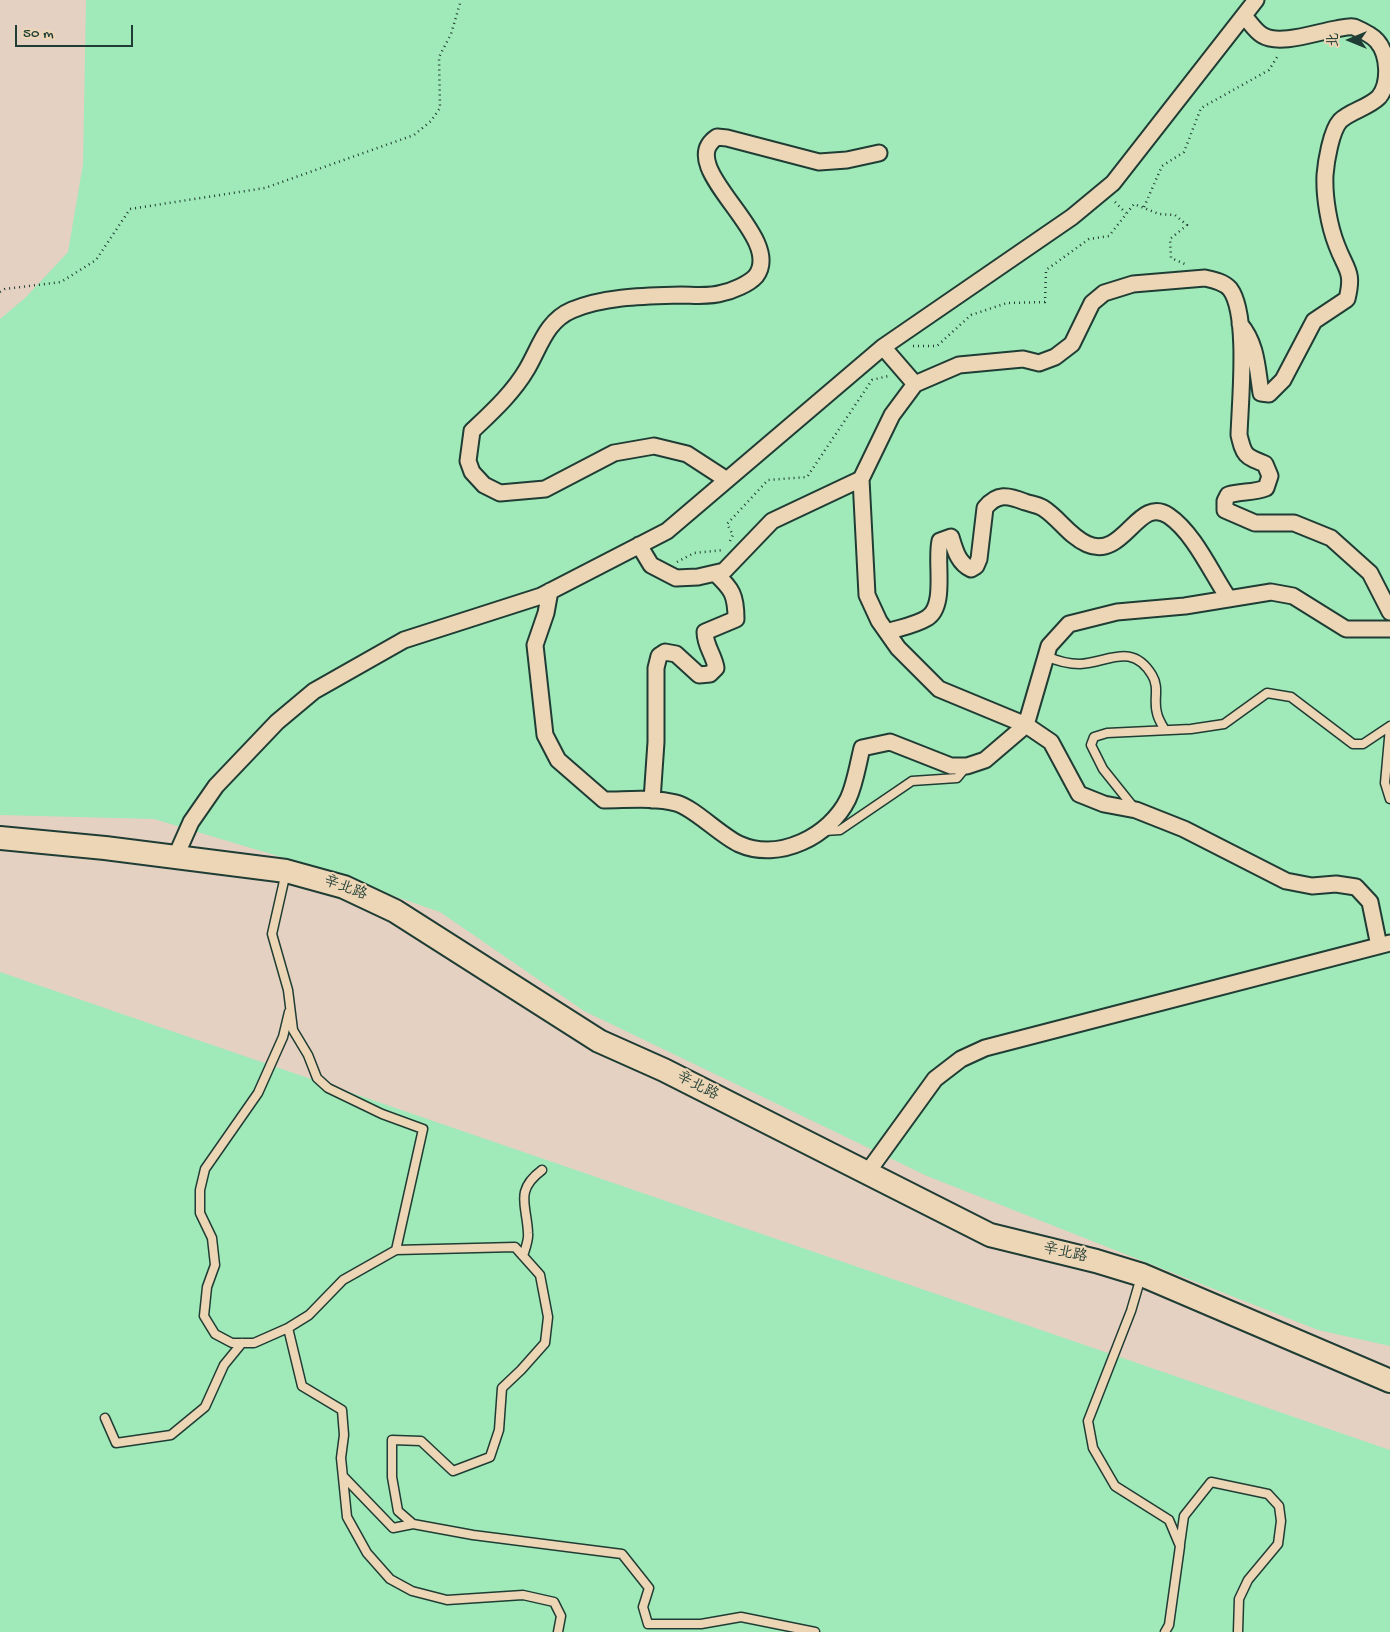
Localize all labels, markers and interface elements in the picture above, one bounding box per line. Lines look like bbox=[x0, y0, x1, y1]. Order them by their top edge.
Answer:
scale bar bbox=[18, 15, 135, 47]
north arrow bbox=[1325, 15, 1375, 65]
text: 50 m bbox=[23, 25, 54, 43]
text: 北 bbox=[1326, 33, 1343, 47]
street label: 辛北路 bbox=[321, 873, 369, 905]
street label: 辛北路 bbox=[673, 1069, 721, 1105]
street label: 辛北路 bbox=[1041, 1241, 1089, 1267]

